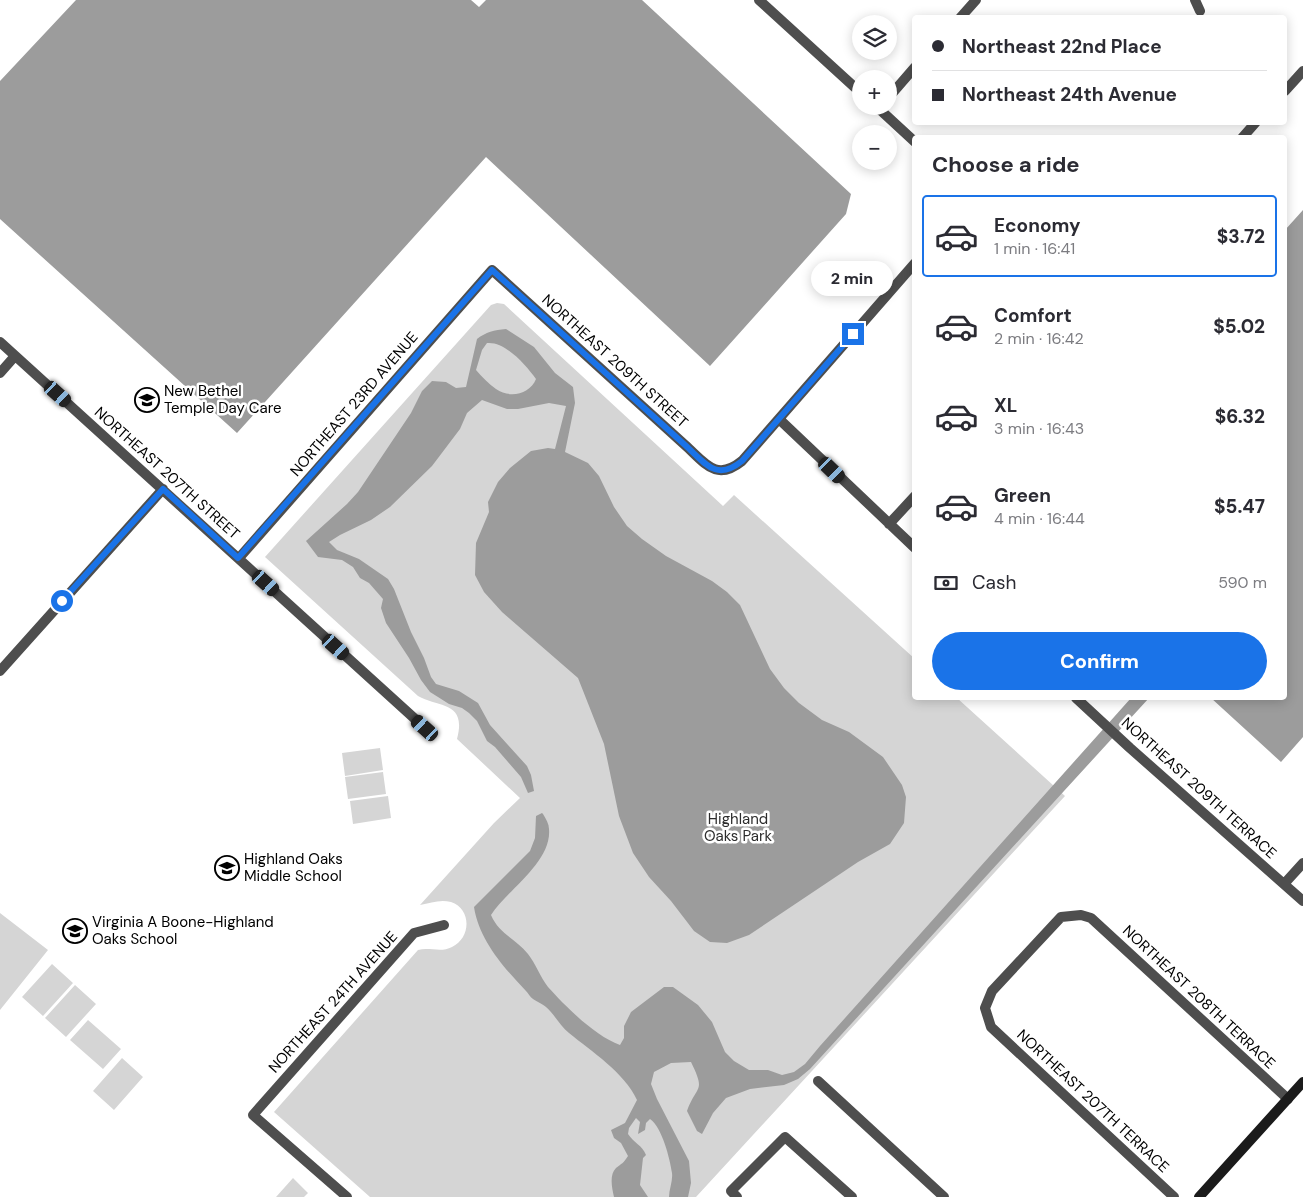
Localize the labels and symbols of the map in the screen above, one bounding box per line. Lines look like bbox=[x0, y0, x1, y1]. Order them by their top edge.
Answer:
callout: 2 min bbox=[812, 262, 894, 296]
street label: NORTHEAST 209TH STREET bbox=[538, 290, 692, 432]
route end bbox=[842, 323, 864, 345]
street label: NORTHEAST 23RD AVENUE bbox=[286, 328, 422, 480]
car bbox=[41, 378, 74, 410]
place label: New Bethel Temple Day Care bbox=[164, 381, 281, 418]
school or university icon: New Bethel Temple Day Care bbox=[134, 387, 160, 413]
street label: NORTHEAST 207TH STREET bbox=[90, 402, 244, 544]
car bbox=[815, 454, 848, 486]
car bbox=[249, 567, 282, 599]
route start bbox=[51, 590, 73, 612]
car bbox=[319, 631, 352, 663]
car bbox=[408, 712, 441, 744]
street label: NORTHEAST 209TH TERRACE bbox=[1117, 713, 1281, 863]
park label: Highland Oaks Park bbox=[704, 809, 772, 846]
place label: Highland Oaks Middle School bbox=[244, 849, 343, 886]
school or university icon: Highland Oaks Middle School bbox=[214, 855, 240, 881]
place label: Virginia A Boone-Highland Oaks School bbox=[92, 912, 274, 949]
school or university icon: Virginia A Boone-Highland Oaks School bbox=[62, 918, 88, 944]
street label: NORTHEAST 208TH TERRACE bbox=[1118, 921, 1280, 1073]
street label: NORTHEAST 24TH AVENUE bbox=[264, 927, 402, 1077]
street label: NORTHEAST 207TH TERRACE bbox=[1013, 1025, 1173, 1177]

